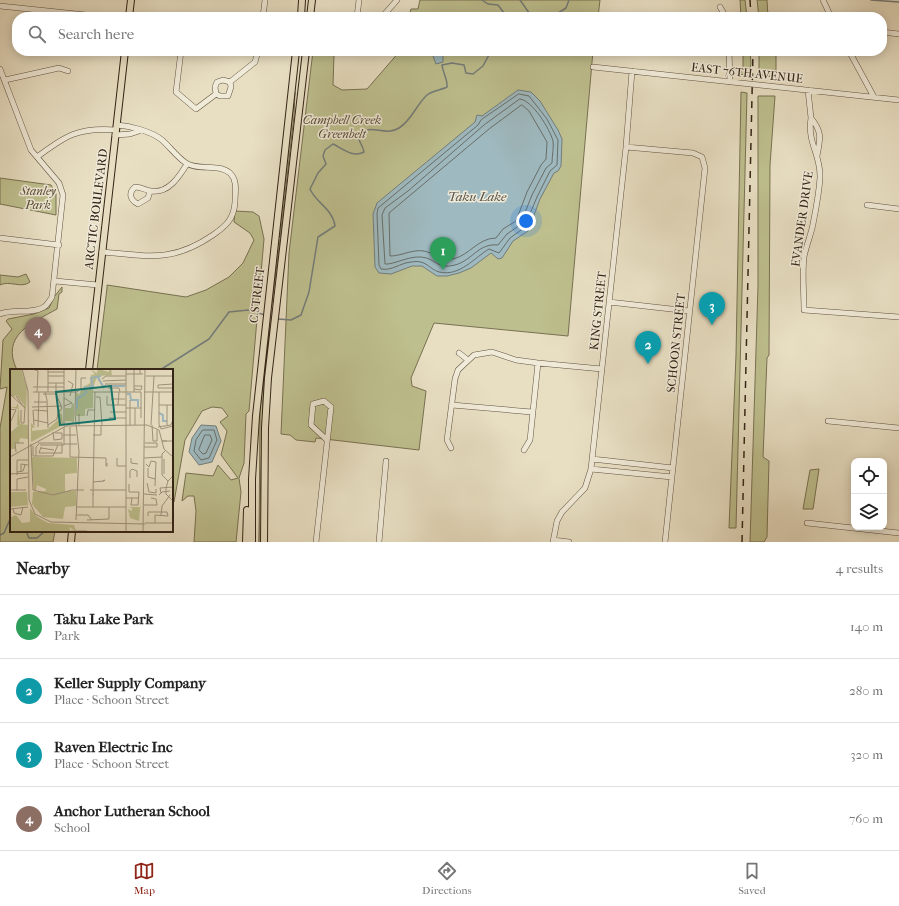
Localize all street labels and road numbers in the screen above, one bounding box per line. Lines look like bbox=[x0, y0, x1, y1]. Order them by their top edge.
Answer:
street label: EAST 76TH AVENUE bbox=[690, 60, 804, 86]
street label: ARCTIC BOULEVARD bbox=[82, 148, 110, 271]
street label: EVANDER DRIVE bbox=[788, 170, 816, 268]
street label: C STREET bbox=[247, 265, 267, 324]
street label: KING STREET bbox=[587, 270, 609, 351]
street label: SCHOON STREET bbox=[664, 292, 688, 393]

